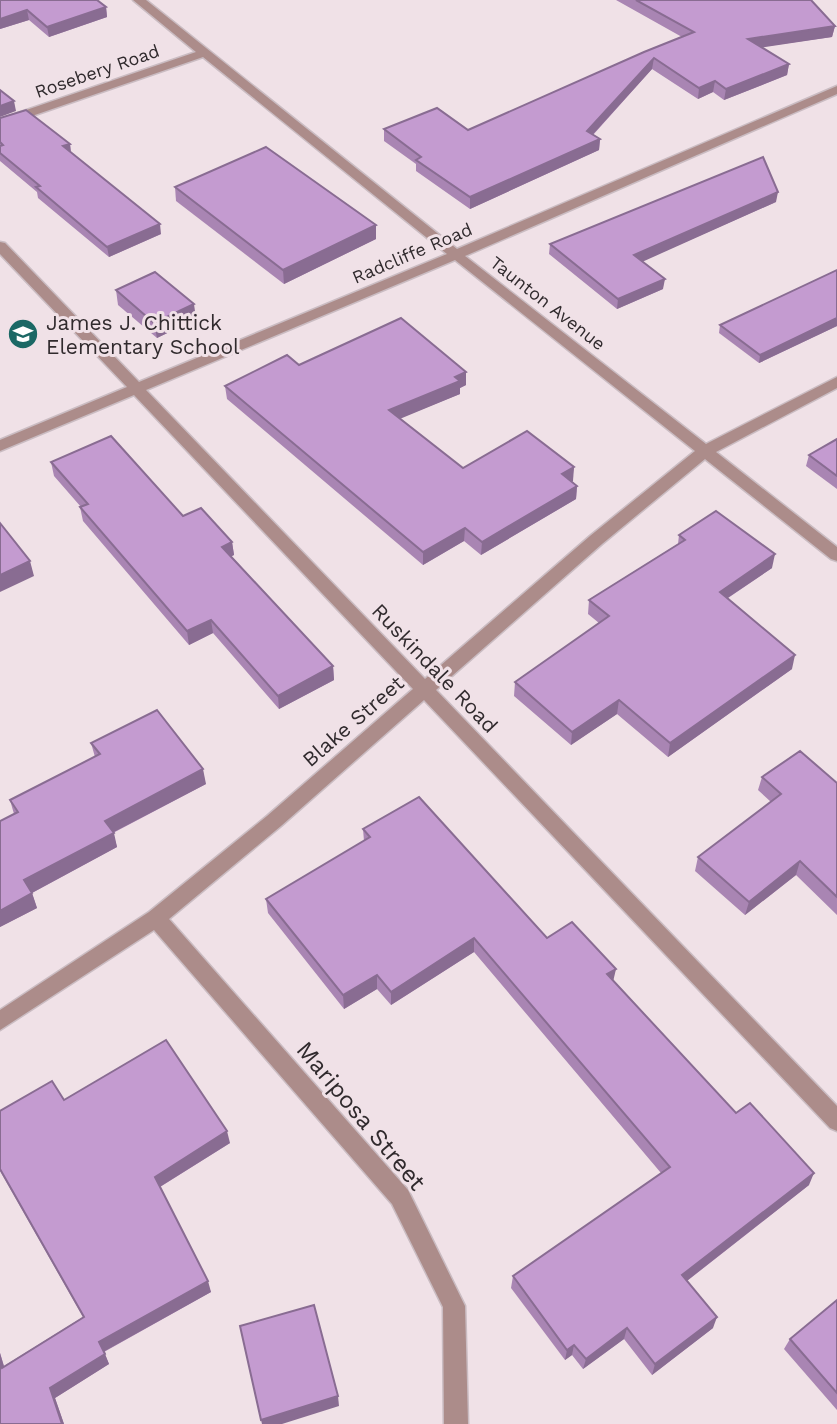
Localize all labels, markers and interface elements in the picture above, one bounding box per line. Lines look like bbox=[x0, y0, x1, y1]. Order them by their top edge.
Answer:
street label: Rosebery Road bbox=[32, 40, 162, 102]
street label: Radcliffe Road bbox=[349, 218, 475, 288]
street label: Taunton Avenue bbox=[486, 252, 610, 354]
place label: James J. Chittick Elementary School bbox=[46, 310, 240, 359]
school or university icon: James J. Chittick Elementary School bbox=[6, 317, 40, 351]
street label: Ruskindale Road bbox=[367, 598, 503, 738]
street label: Blake Street bbox=[297, 670, 409, 772]
street label: Mariposa Street bbox=[291, 1036, 431, 1196]

